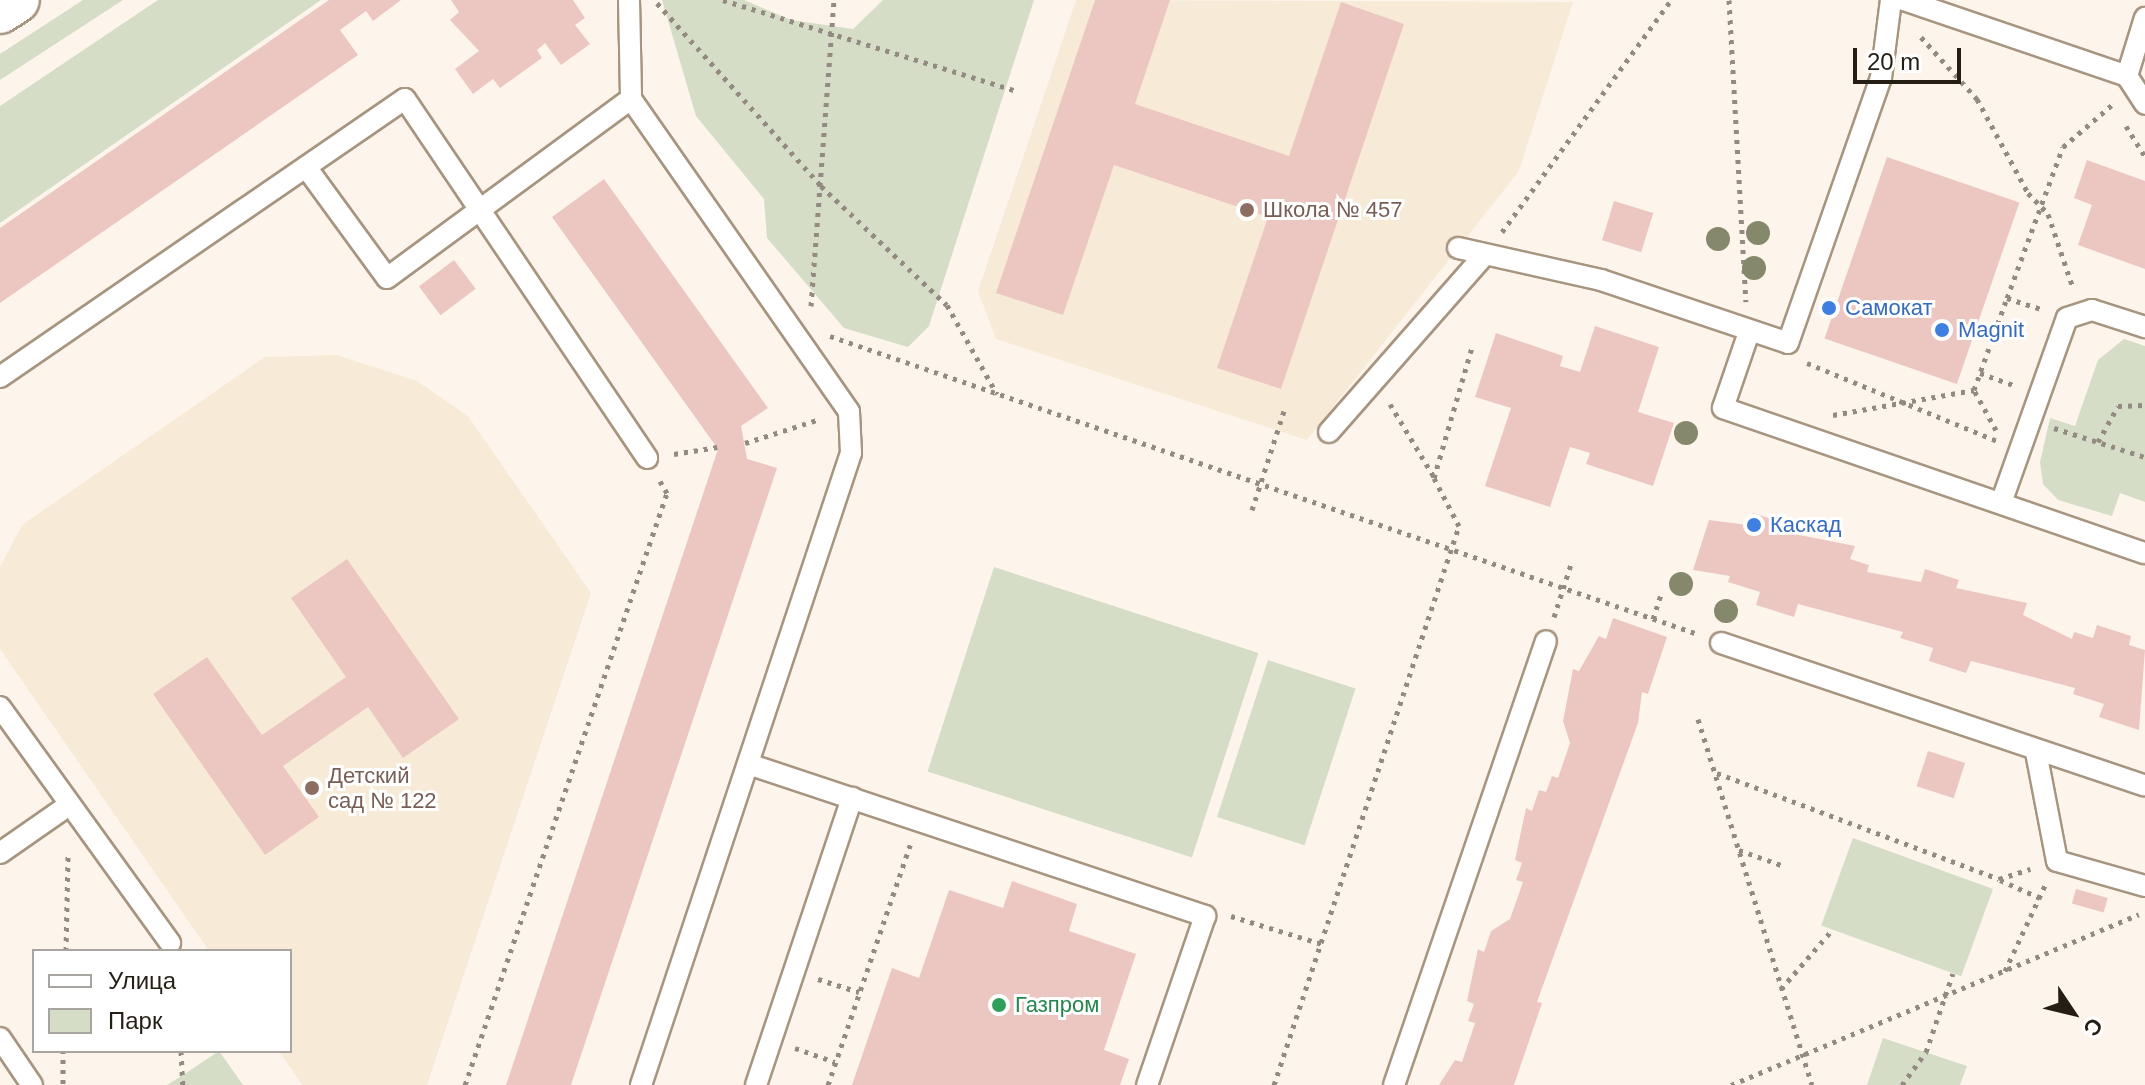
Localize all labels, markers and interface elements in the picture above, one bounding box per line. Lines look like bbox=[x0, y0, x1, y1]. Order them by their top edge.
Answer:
scale bar bbox=[1857, 32, 1965, 82]
text: 20 m bbox=[1867, 48, 1920, 75]
place label: Школа № 457 bbox=[1263, 197, 1402, 223]
marker: Школа № 457 bbox=[1238, 201, 1256, 219]
place label: Самокат bbox=[1845, 295, 1933, 321]
marker: Самокат bbox=[1820, 299, 1838, 317]
place label: Magnit bbox=[1958, 317, 2024, 343]
marker: Magnit bbox=[1933, 321, 1951, 339]
place label: Каскад bbox=[1770, 512, 1841, 538]
marker: Каскад bbox=[1745, 516, 1763, 534]
place label: Детский сад № 122 bbox=[328, 762, 437, 814]
marker: Детский сад № 122 bbox=[303, 779, 321, 797]
legend bbox=[32, 949, 292, 1053]
text: Улица bbox=[108, 967, 176, 994]
north arrow bbox=[2033, 973, 2113, 1053]
place label: Газпром bbox=[1015, 992, 1099, 1018]
marker: Газпром bbox=[990, 996, 1008, 1014]
text: Парк bbox=[108, 1007, 162, 1034]
text: С bbox=[2078, 1013, 2108, 1041]

